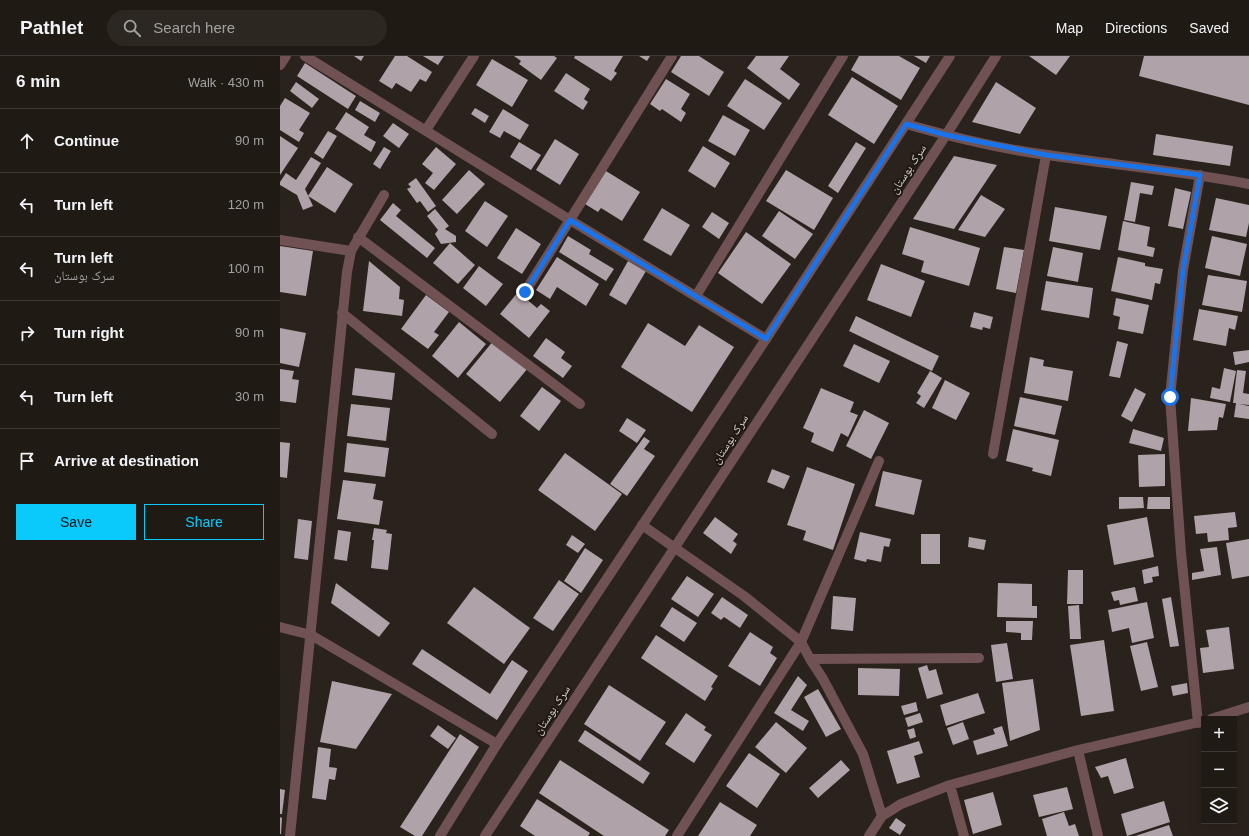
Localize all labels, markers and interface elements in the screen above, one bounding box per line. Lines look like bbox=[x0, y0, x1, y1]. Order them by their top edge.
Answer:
search box bbox=[107, 10, 387, 46]
text: Pathlet bbox=[20, 17, 83, 38]
icon: search bbox=[121, 17, 143, 39]
text: Search here bbox=[153, 19, 235, 36]
text: Map bbox=[1056, 20, 1083, 36]
text: Directions bbox=[1105, 20, 1167, 36]
text: Saved bbox=[1189, 20, 1229, 36]
text: 6 min bbox=[16, 72, 60, 91]
text: Walk · 430 m bbox=[188, 75, 264, 90]
icon: ahead bbox=[16, 130, 38, 152]
text: Continue bbox=[54, 132, 119, 149]
text: 90 m bbox=[235, 133, 264, 148]
street label: سرک بوستان bbox=[887, 142, 929, 196]
icon: left bbox=[16, 194, 38, 216]
text: Turn left bbox=[54, 196, 113, 213]
text: 120 m bbox=[228, 197, 264, 212]
text: Turn left bbox=[54, 249, 113, 266]
icon: left bbox=[16, 258, 38, 280]
text: 100 m bbox=[228, 261, 264, 276]
text: سرک بوستان bbox=[54, 268, 115, 283]
route end bbox=[516, 283, 534, 301]
icon: right bbox=[16, 322, 38, 344]
text: Turn right bbox=[54, 324, 124, 341]
text: 90 m bbox=[235, 325, 264, 340]
icon: left bbox=[16, 386, 38, 408]
text: Turn left bbox=[54, 388, 113, 405]
route start bbox=[1161, 388, 1179, 406]
text: 30 m bbox=[235, 389, 264, 404]
street label: سرک بوستان bbox=[709, 412, 751, 466]
icon: arrive bbox=[16, 450, 38, 472]
text: Arrive at destination bbox=[54, 452, 199, 469]
button: Save bbox=[16, 504, 136, 540]
button: Share bbox=[144, 504, 264, 540]
street label: سرک بوستان bbox=[531, 683, 573, 737]
map controls bbox=[1201, 716, 1237, 824]
button: + bbox=[1201, 716, 1237, 752]
button: − bbox=[1201, 752, 1237, 788]
button: layers bbox=[1201, 788, 1237, 824]

